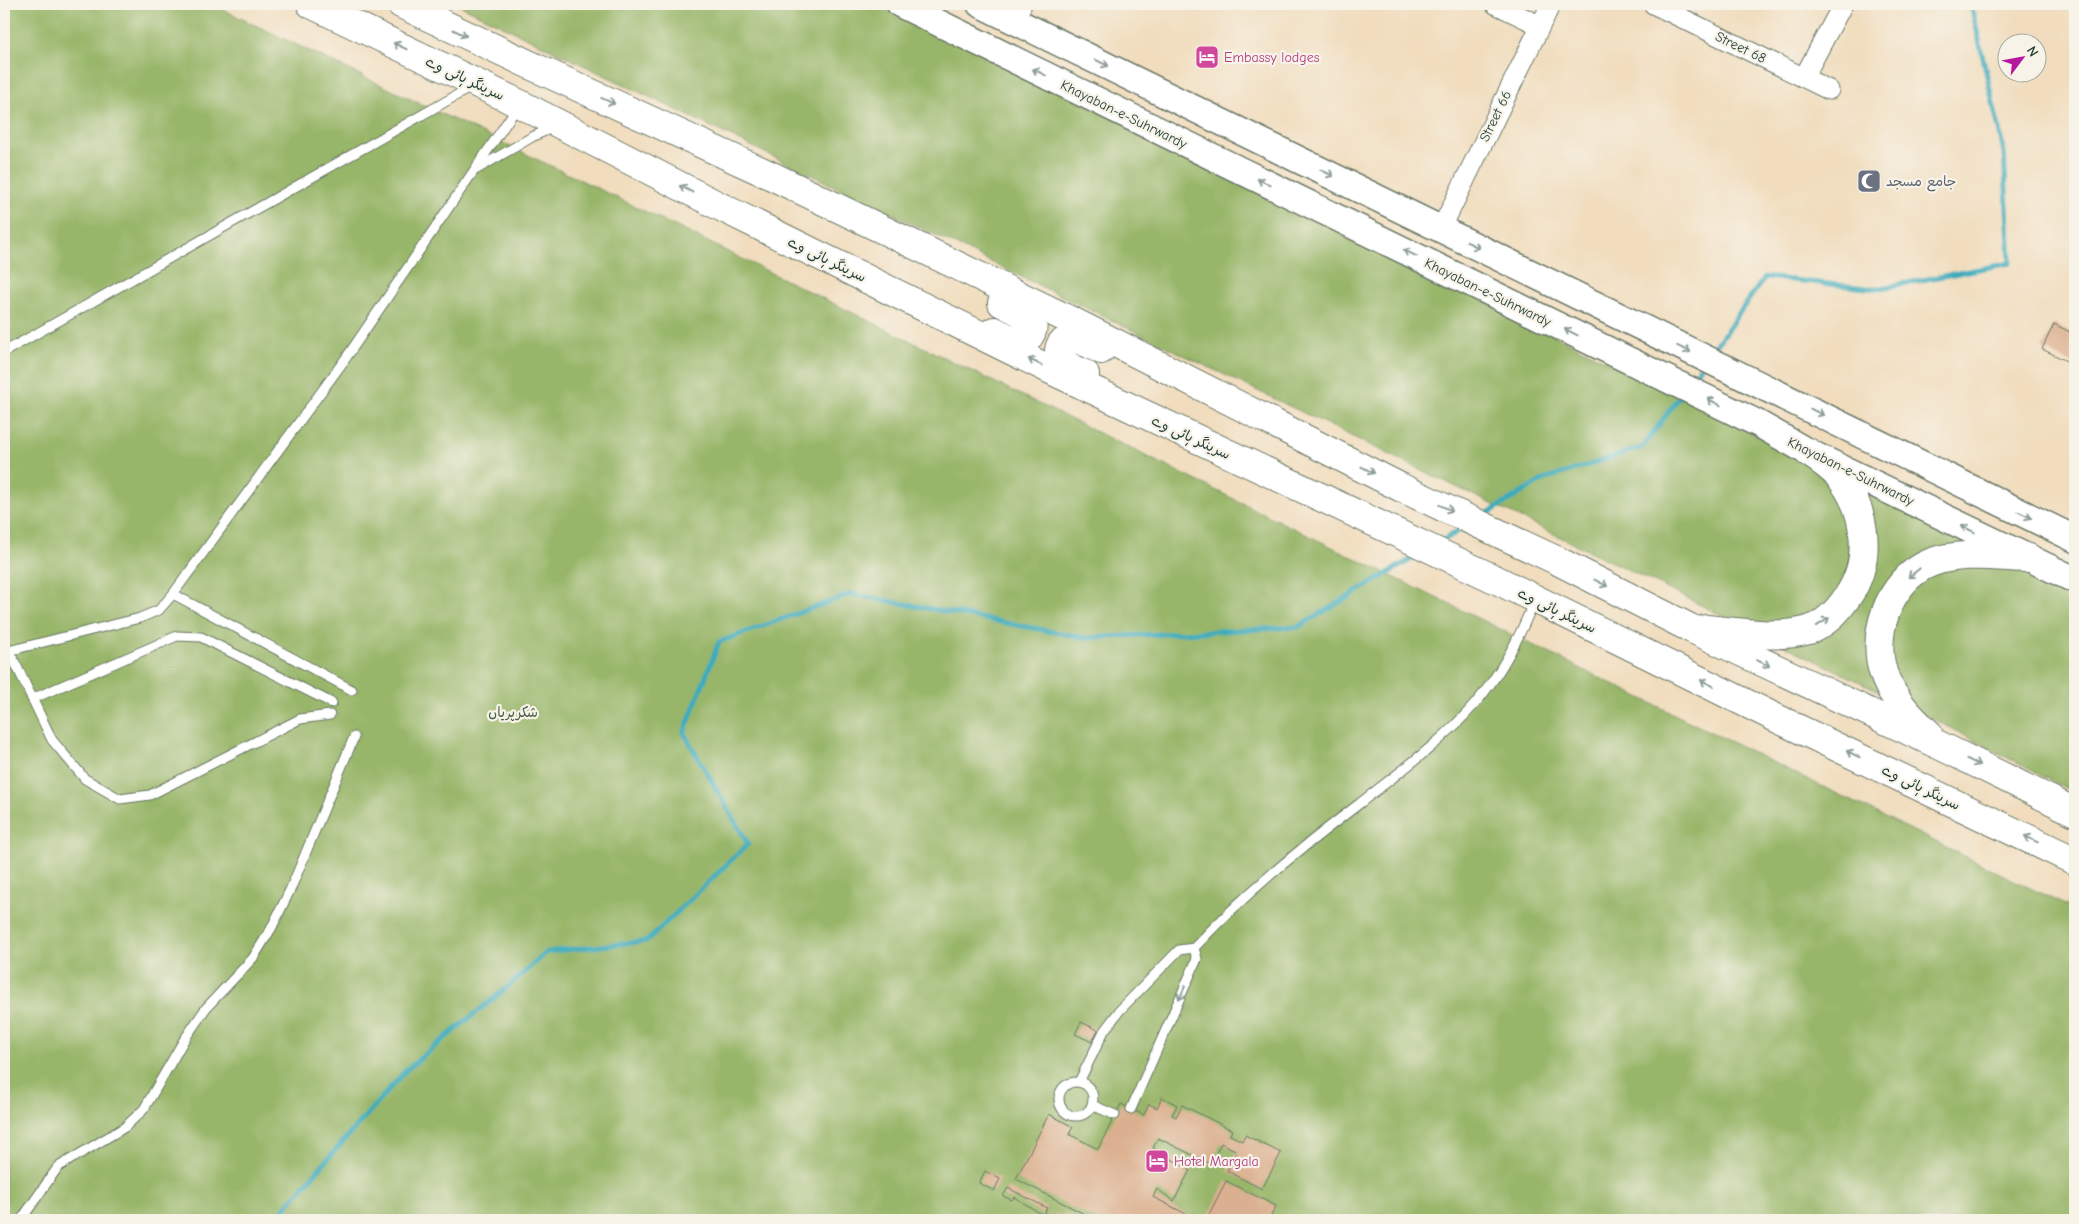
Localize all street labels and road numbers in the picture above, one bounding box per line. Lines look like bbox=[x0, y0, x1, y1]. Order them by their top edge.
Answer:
street label: Street 68 bbox=[1713, 28, 1769, 67]
street label: سرینگر ہائی وے bbox=[422, 53, 507, 106]
street label: Khayaban-e-Suhrwardy bbox=[1058, 76, 1190, 153]
street label: Street 66 bbox=[1476, 88, 1515, 145]
street label: سرینگر ہائی وے bbox=[784, 233, 869, 287]
street label: Khayaban-e-Suhrwardy bbox=[1422, 254, 1554, 331]
street label: سرینگر ہائی وے bbox=[1148, 412, 1233, 465]
street label: Khayaban-e-Suhrwardy bbox=[1785, 433, 1917, 510]
street label: سرینگر ہائی وے bbox=[1514, 584, 1599, 638]
street label: سرینگر ہائی وے bbox=[1878, 761, 1963, 815]

